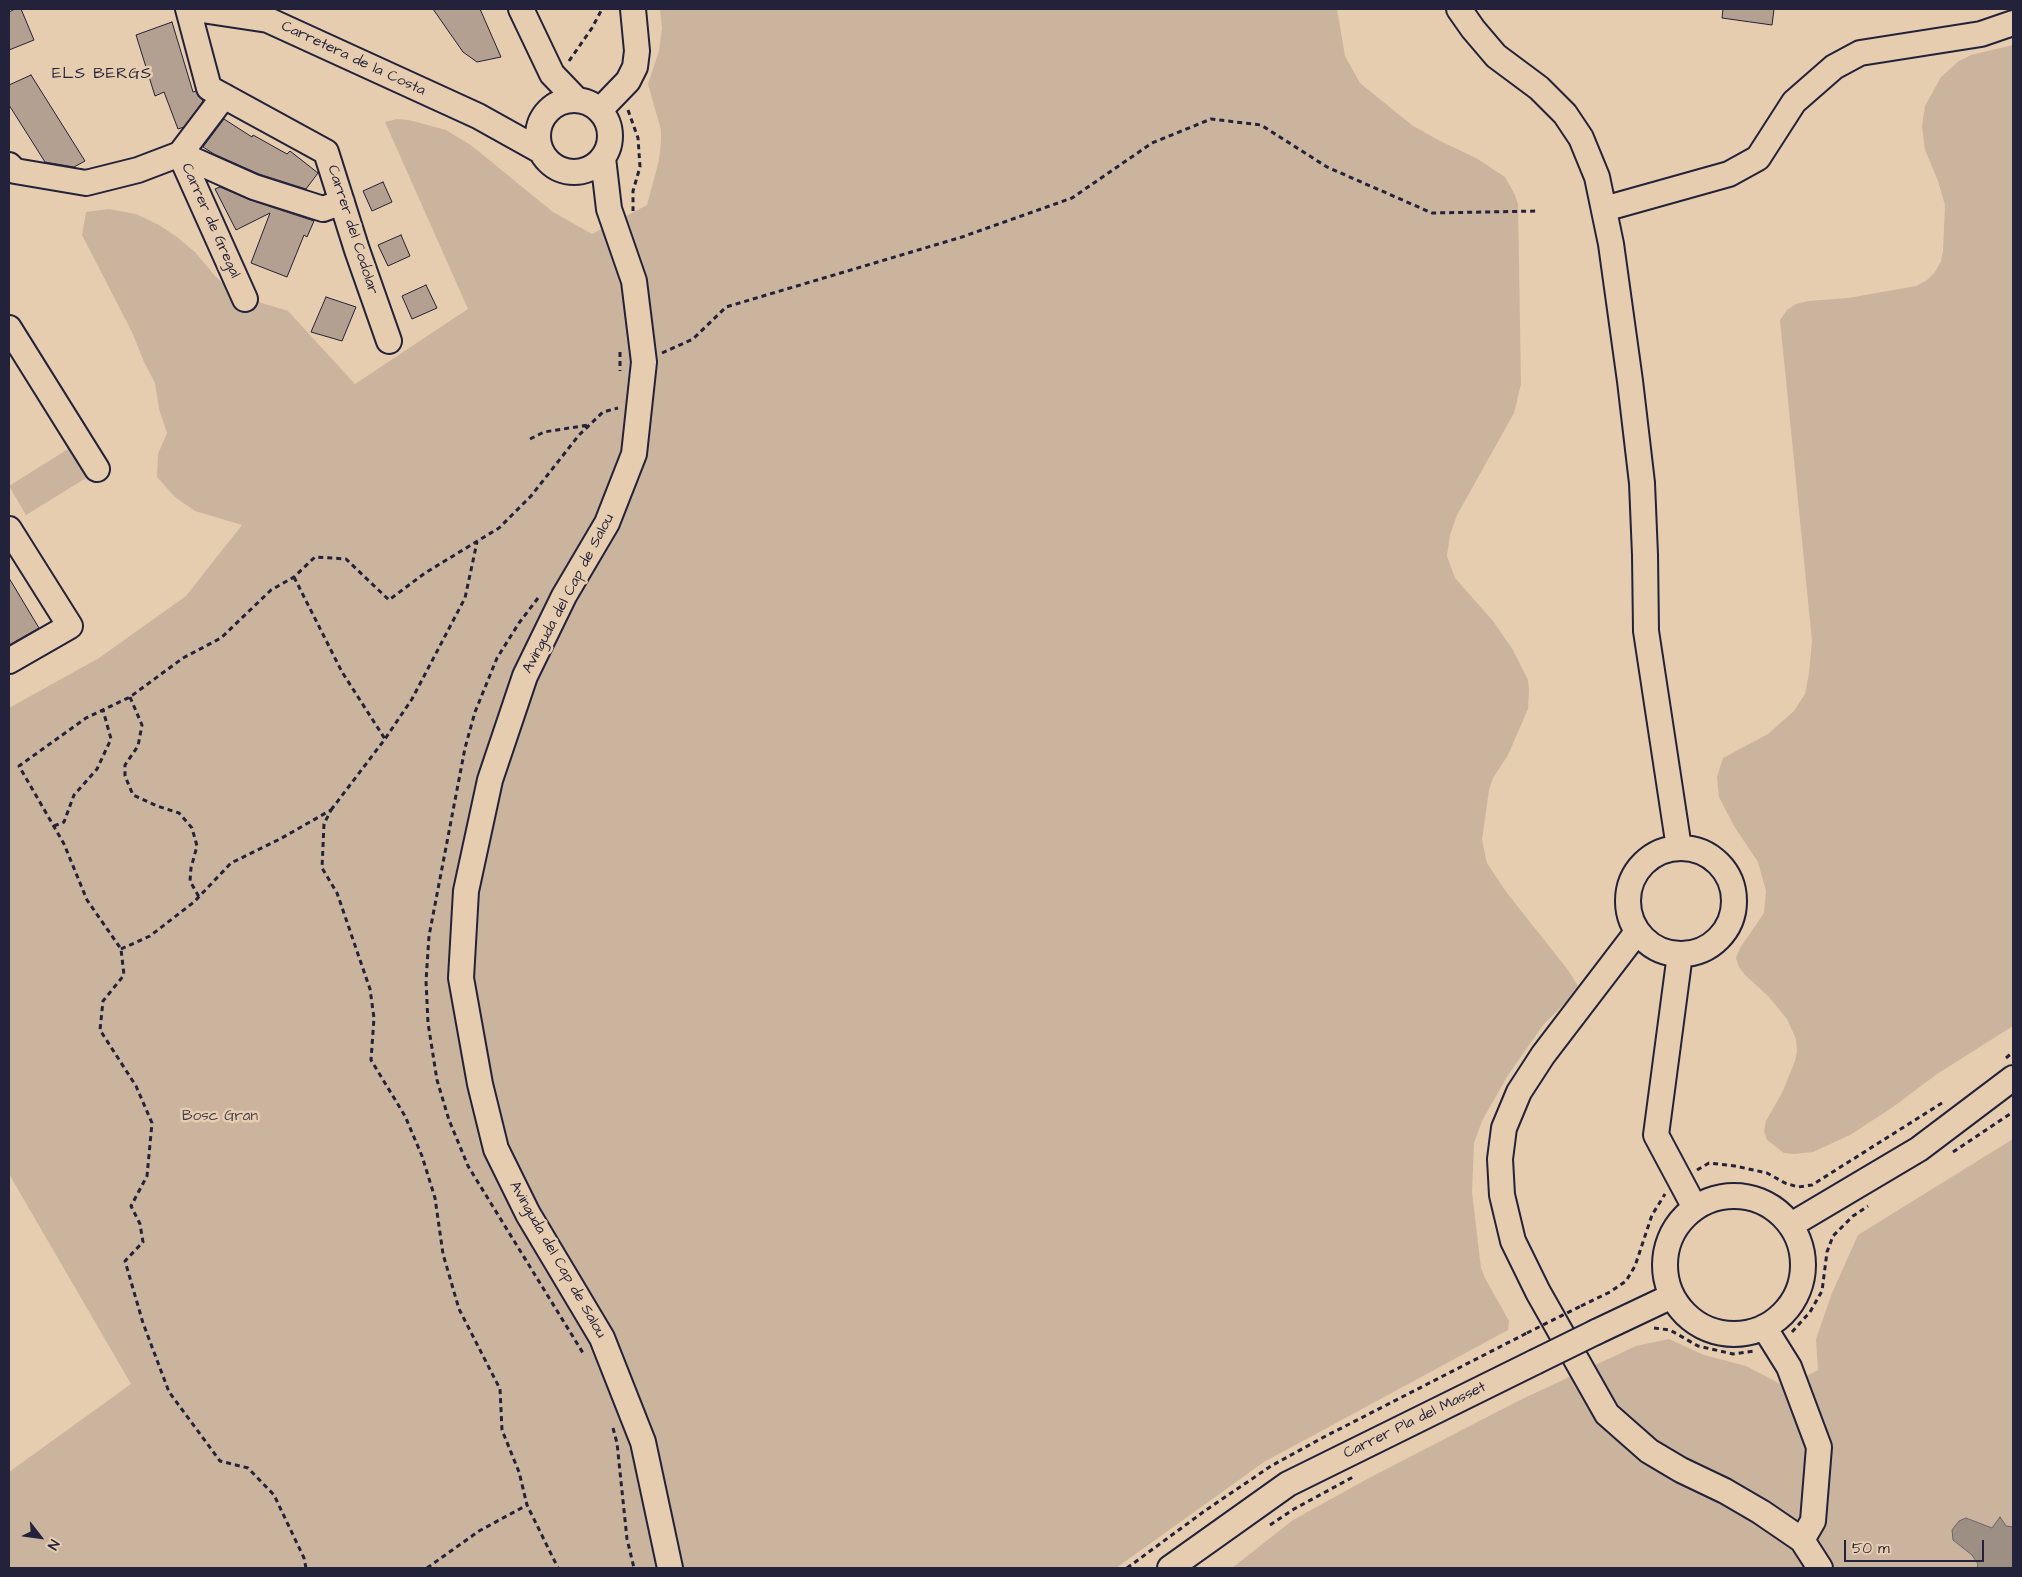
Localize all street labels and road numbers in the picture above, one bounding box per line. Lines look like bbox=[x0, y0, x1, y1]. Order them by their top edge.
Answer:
street label: Carretera de la Costa bbox=[278, 18, 428, 100]
street label: Carrer de Gregal bbox=[177, 161, 243, 281]
street label: Carrer del Codolar bbox=[323, 163, 381, 297]
street label: Avinguda del Cap de Salou bbox=[519, 511, 619, 677]
street label: Avinguda del Cap de Salou bbox=[505, 1178, 609, 1342]
street label: Carrer Pla del Masset bbox=[1341, 1379, 1489, 1463]

